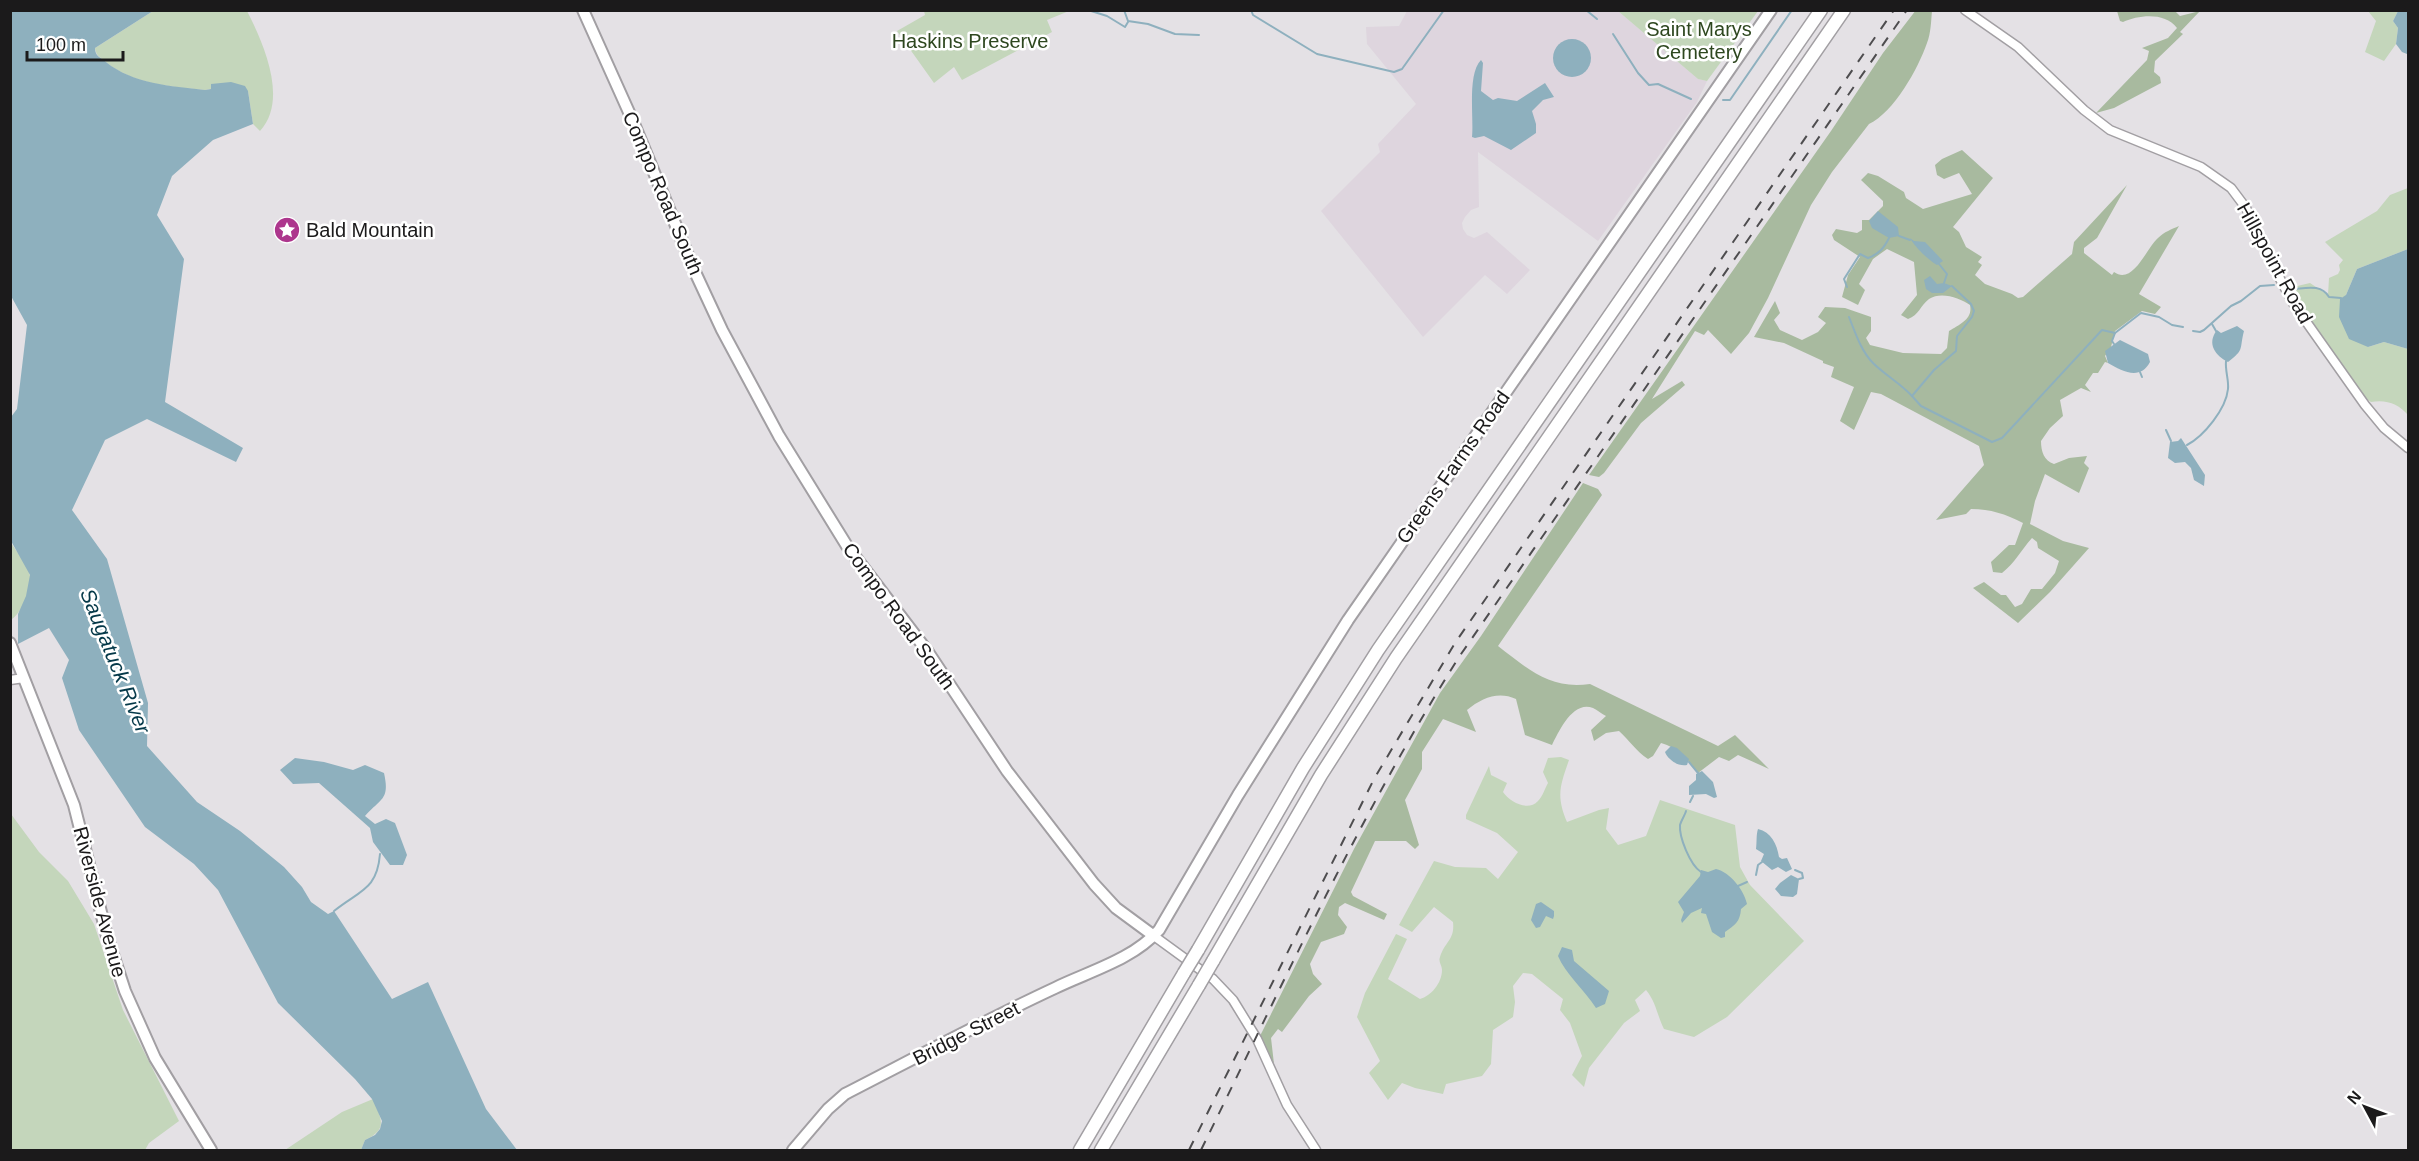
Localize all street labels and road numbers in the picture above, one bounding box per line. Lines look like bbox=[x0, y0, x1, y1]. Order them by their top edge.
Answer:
street label: Compo Road South bbox=[619, 108, 707, 278]
street label: Hillspoint Road bbox=[2233, 199, 2317, 327]
street label: Greens Farms Road bbox=[1392, 386, 1514, 548]
street label: Compo Road South bbox=[838, 538, 960, 694]
street label: Riverside Avenue bbox=[69, 824, 131, 980]
street label: Bridge Street bbox=[909, 997, 1023, 1069]

